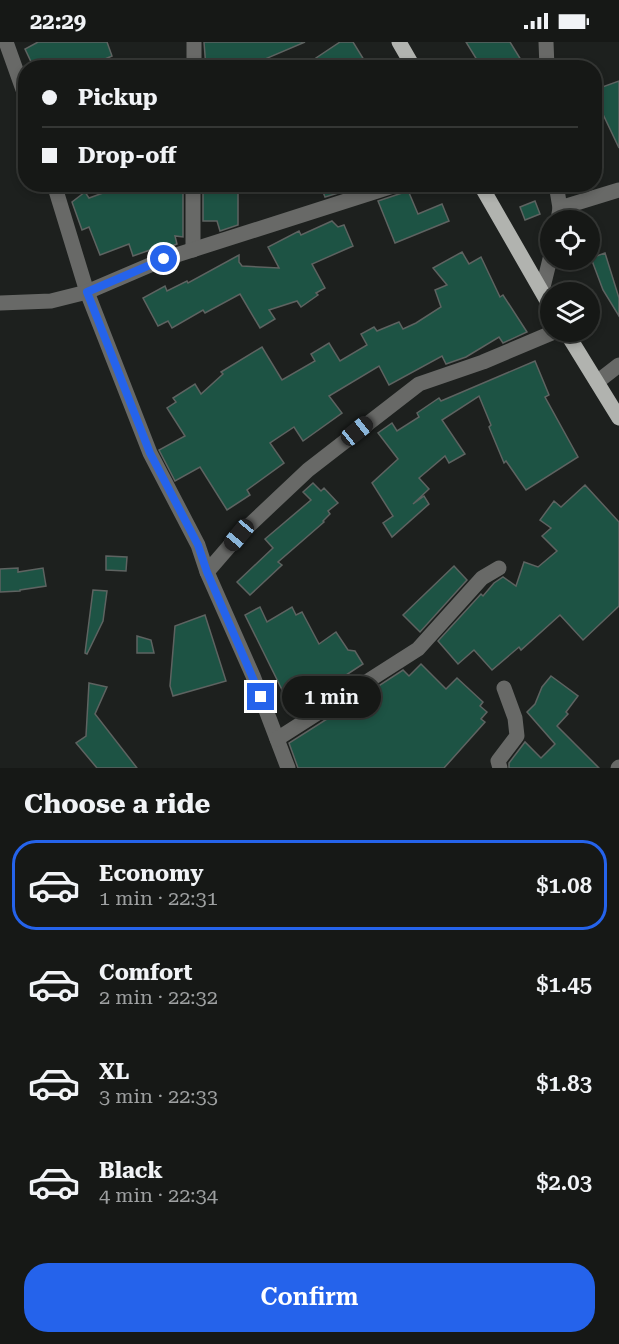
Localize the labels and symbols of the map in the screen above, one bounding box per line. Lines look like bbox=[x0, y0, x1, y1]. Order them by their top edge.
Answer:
route start bbox=[150, 245, 177, 272]
car bbox=[337, 413, 377, 449]
car bbox=[221, 515, 257, 555]
callout: 1 min bbox=[282, 676, 381, 718]
route end bbox=[247, 683, 274, 710]

